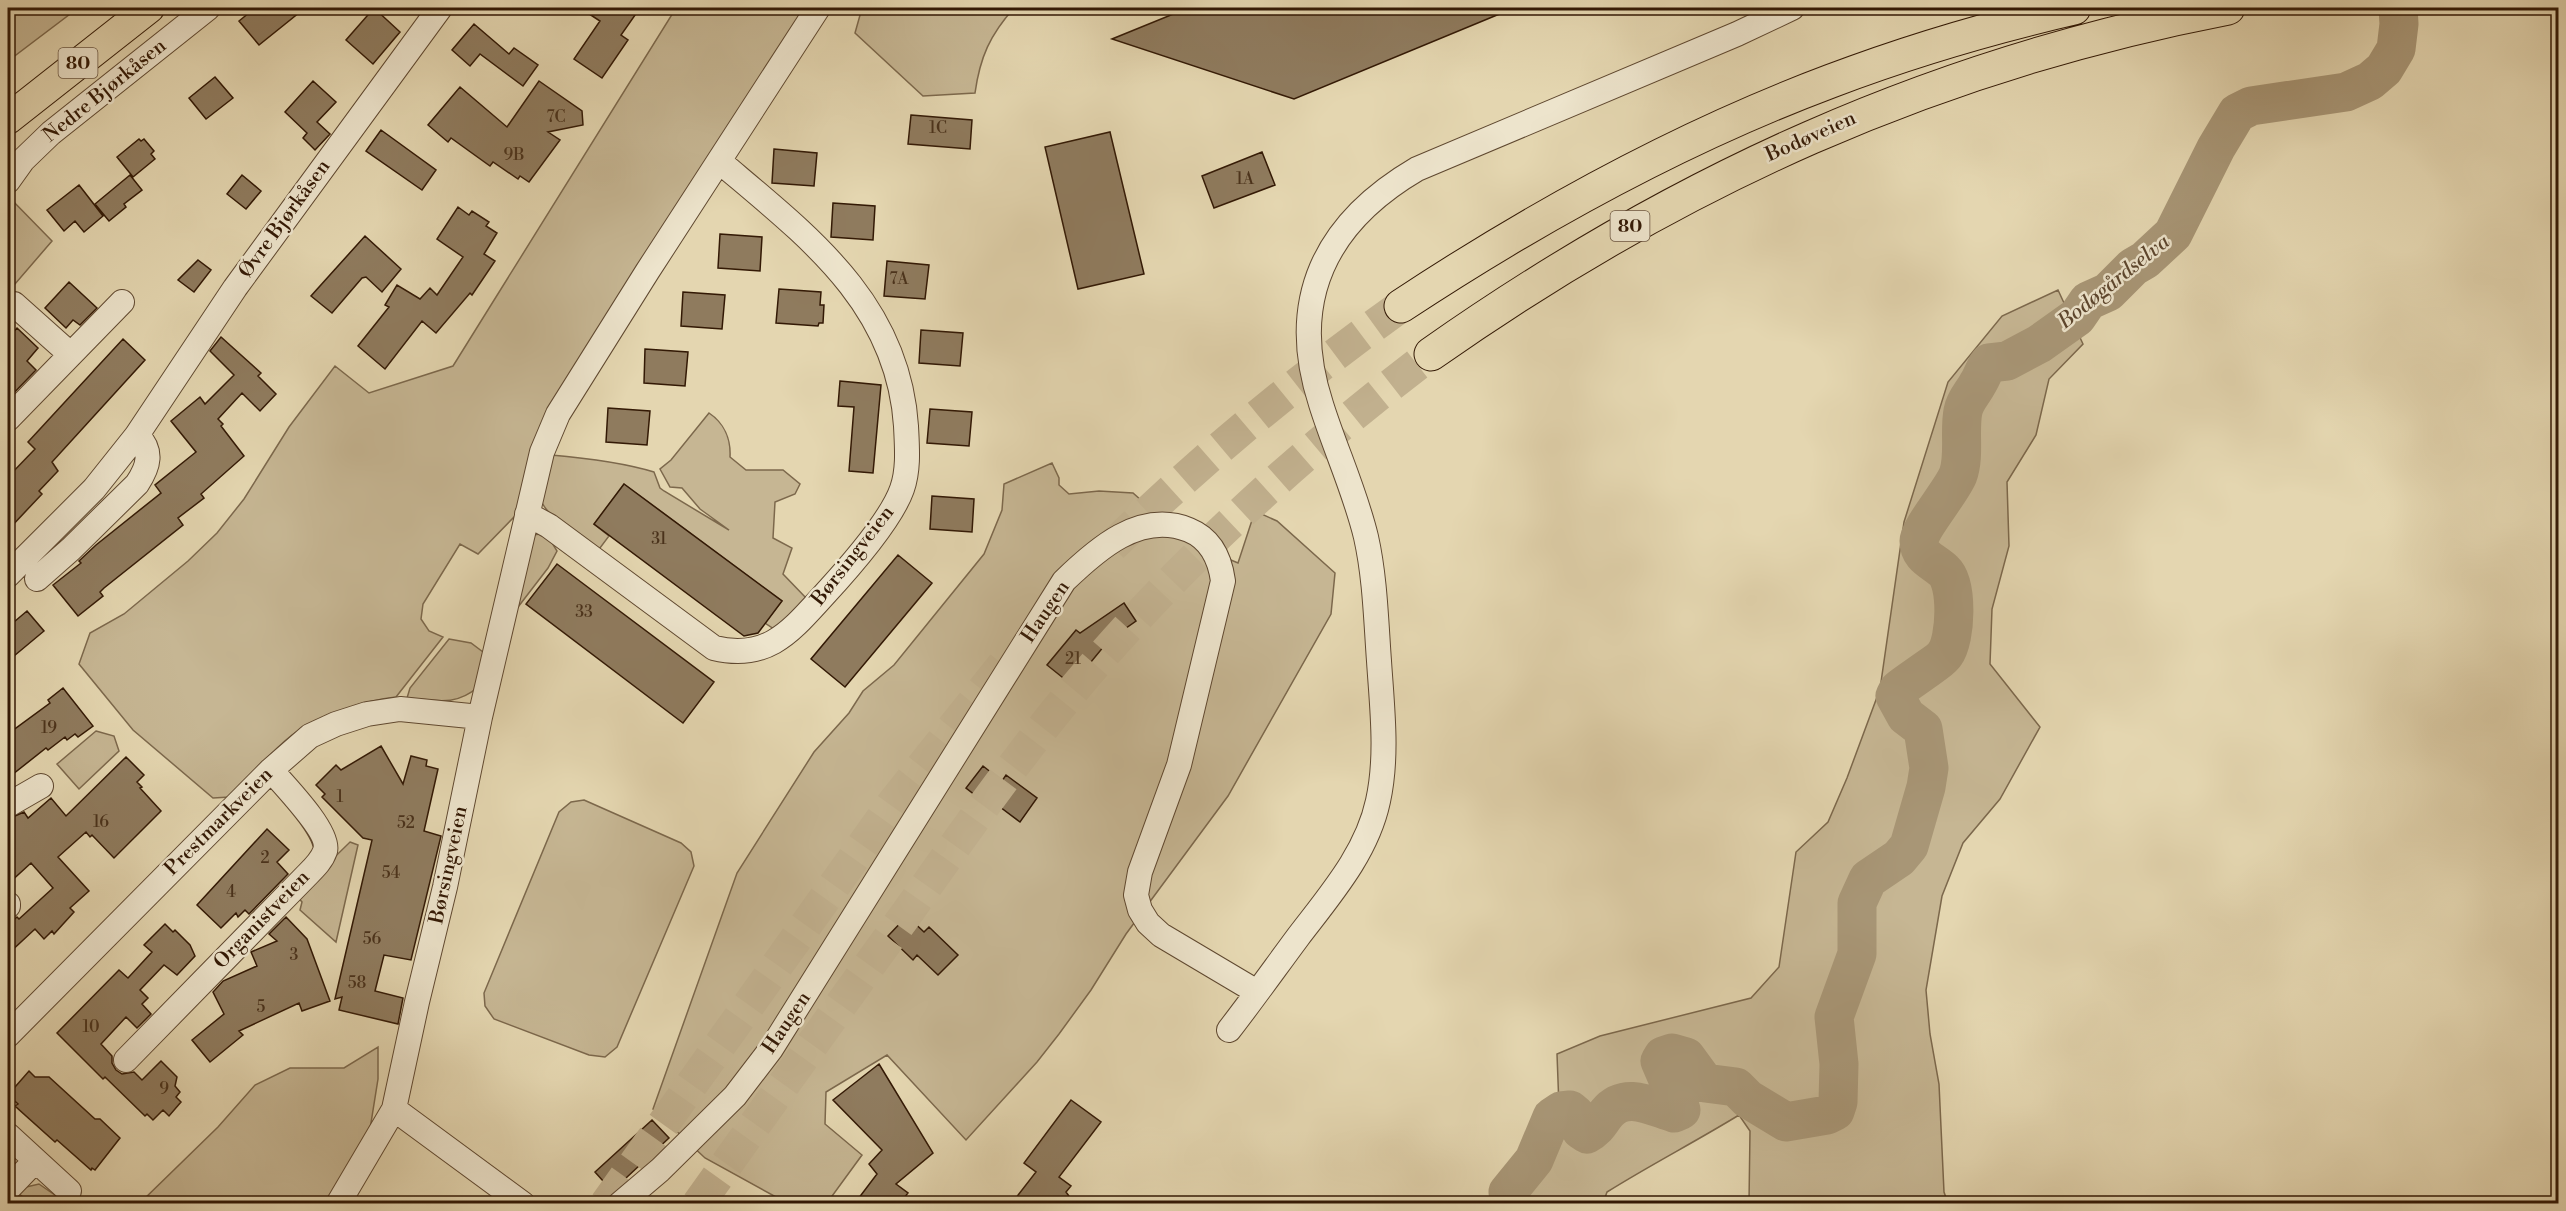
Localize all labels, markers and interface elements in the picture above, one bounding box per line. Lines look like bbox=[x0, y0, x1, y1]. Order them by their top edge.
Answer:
street label: Nedre Bjørkåsen bbox=[38, 34, 172, 148]
road number: 80 bbox=[58, 48, 98, 78]
street label: Bodøveien bbox=[1761, 106, 1860, 168]
house number: 7C bbox=[546, 107, 566, 127]
house number: 1C bbox=[929, 118, 947, 138]
house number: 9B bbox=[504, 145, 524, 165]
street label: Øvre Bjørkåsen bbox=[234, 155, 336, 283]
house number: 1A bbox=[1236, 169, 1255, 189]
road number: 80 bbox=[1610, 211, 1650, 241]
water label: Bodøgårdselva bbox=[2052, 229, 2175, 336]
house number: 7A bbox=[889, 269, 910, 289]
street label: Børsingveien bbox=[806, 501, 900, 612]
house number: 31 bbox=[651, 529, 667, 549]
street label: Haugen bbox=[1016, 576, 1076, 648]
house number: 33 bbox=[575, 602, 593, 622]
house number: 21 bbox=[1065, 649, 1081, 669]
house number: 19 bbox=[41, 718, 57, 738]
street label: Prestmarkveien bbox=[160, 763, 278, 881]
house number: 1 bbox=[337, 787, 344, 807]
street label: Børsingveien bbox=[424, 804, 474, 927]
house number: 16 bbox=[93, 812, 109, 832]
house number: 52 bbox=[397, 813, 415, 833]
house number: 2 bbox=[260, 848, 270, 868]
house number: 54 bbox=[382, 863, 401, 883]
street label: Organistveien bbox=[209, 865, 315, 975]
house number: 4 bbox=[226, 882, 236, 902]
house number: 56 bbox=[363, 929, 382, 949]
house number: 3 bbox=[290, 945, 299, 965]
house number: 58 bbox=[348, 973, 367, 993]
street label: Haugen bbox=[757, 987, 817, 1059]
house number: 5 bbox=[257, 997, 266, 1017]
house number: 10 bbox=[83, 1017, 100, 1037]
house number: 9 bbox=[159, 1079, 169, 1099]

